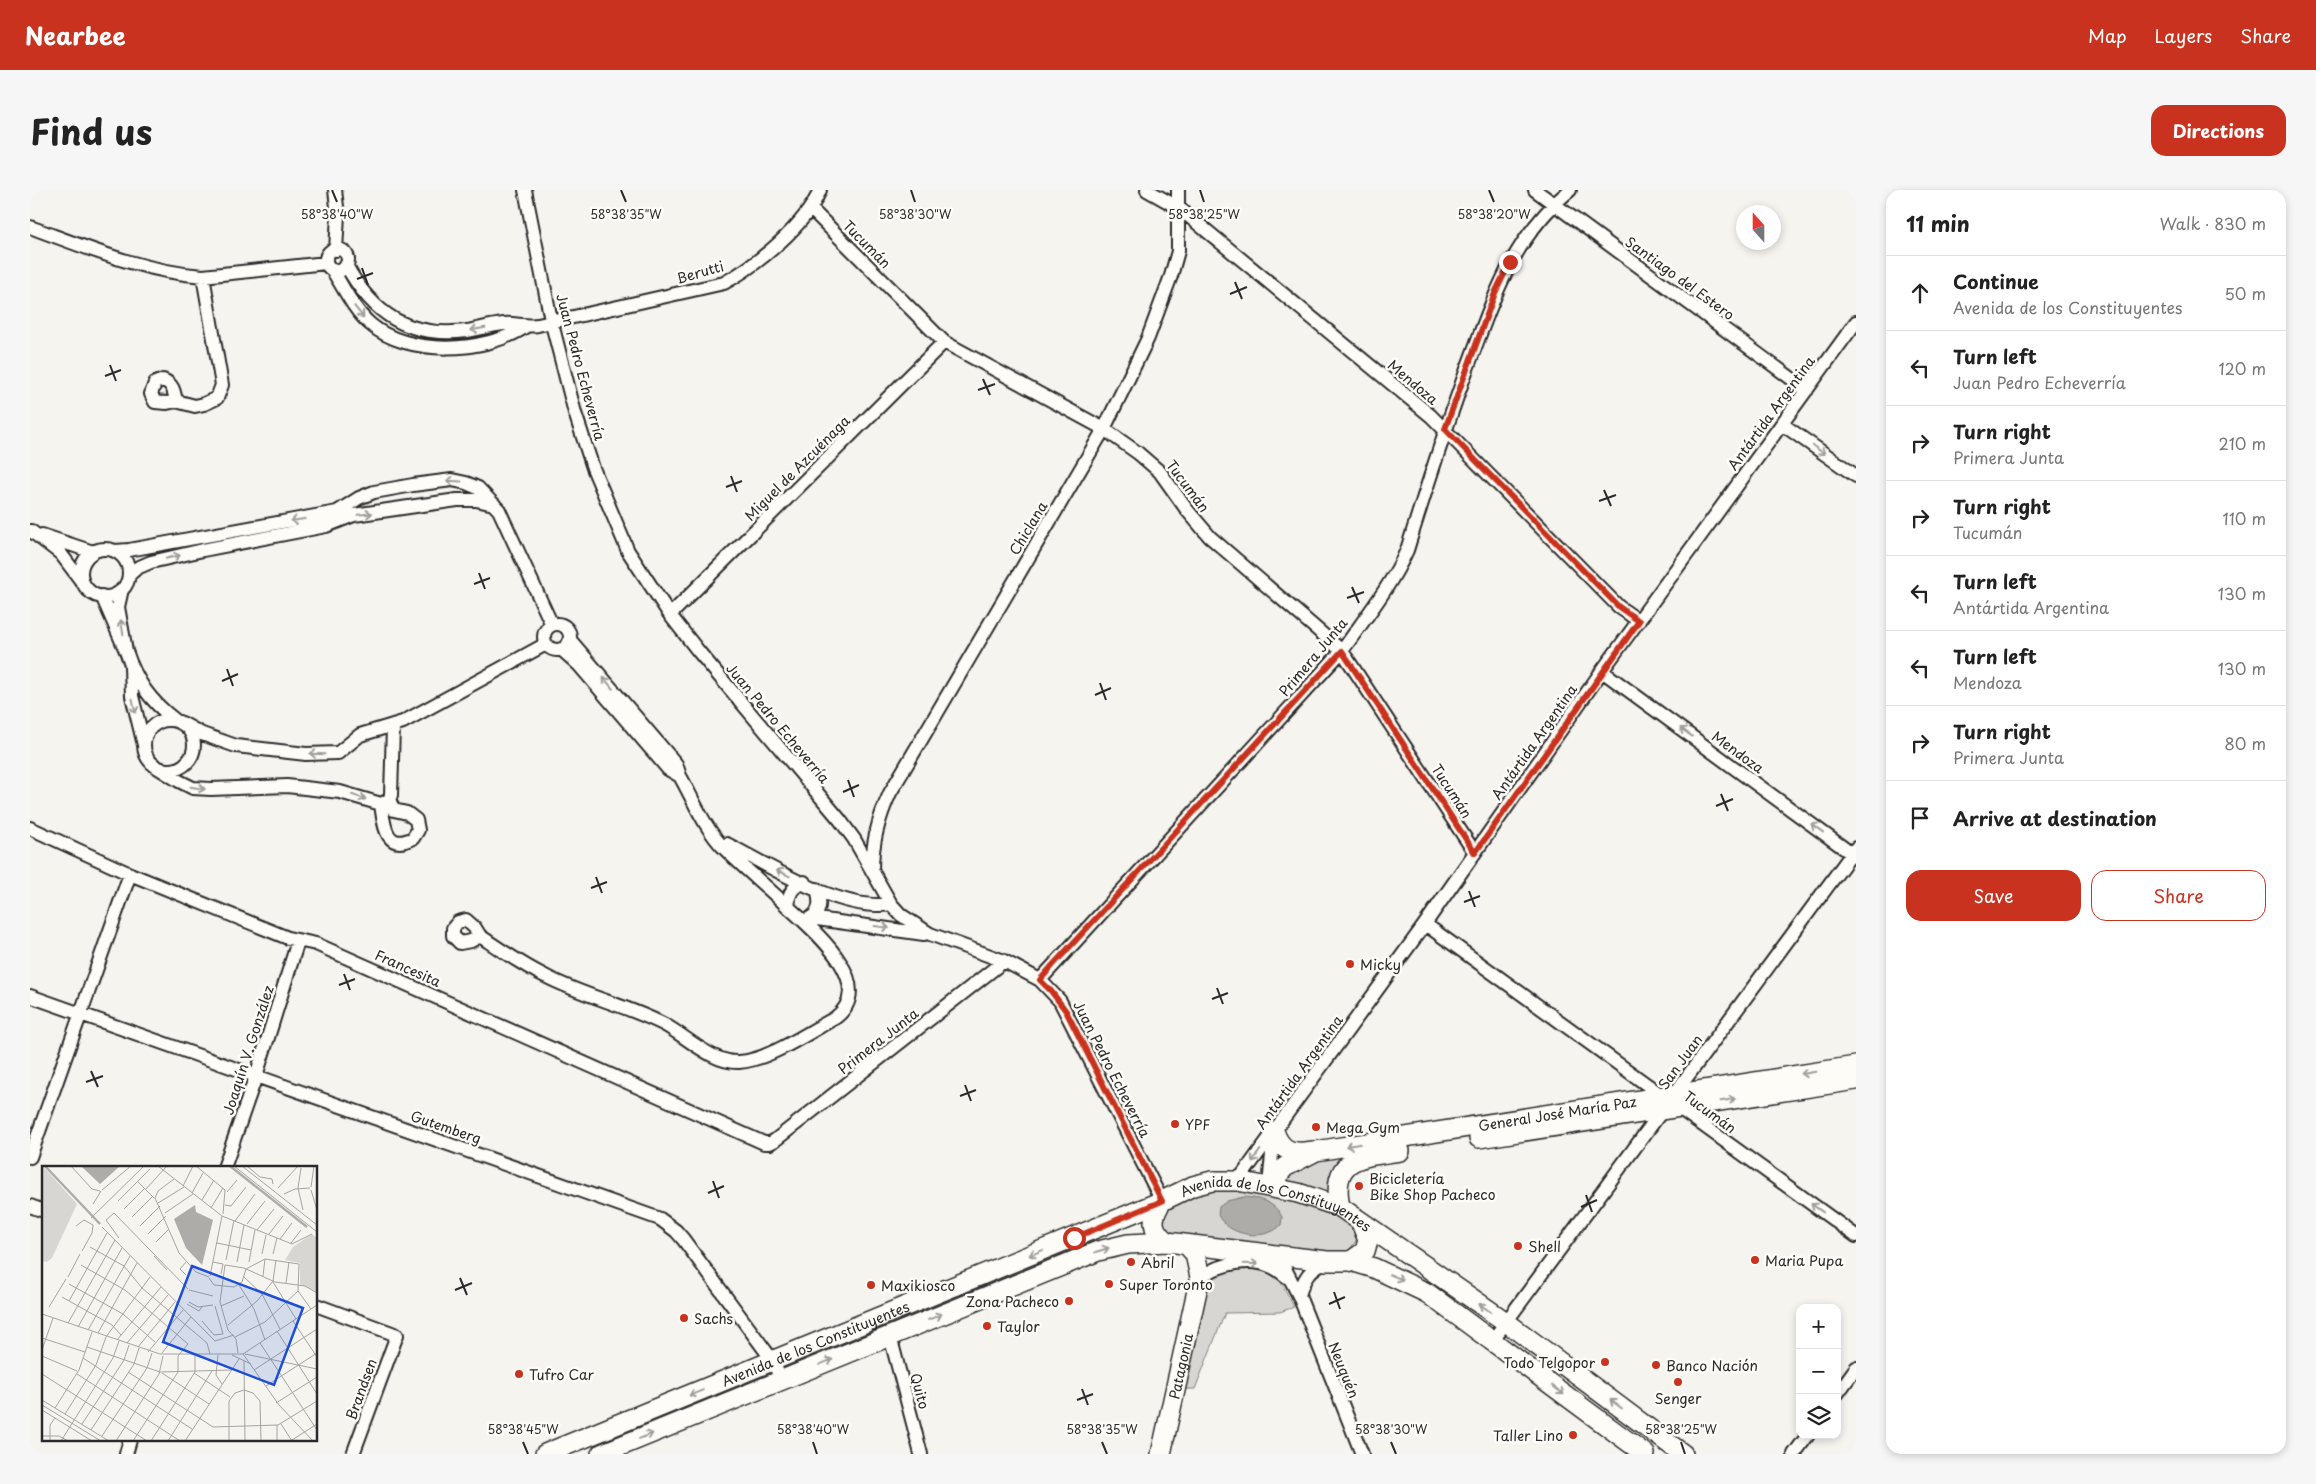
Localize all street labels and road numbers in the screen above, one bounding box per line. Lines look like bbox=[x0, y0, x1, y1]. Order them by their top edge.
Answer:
street label: Tucumán bbox=[838, 215, 896, 273]
street label: Santiago del Estero bbox=[1621, 231, 1739, 325]
street label: Berutti bbox=[674, 255, 726, 289]
street label: Juan Pedro Echeverría bbox=[551, 291, 611, 443]
street label: Antártida Argentina bbox=[1722, 351, 1820, 474]
street label: Mendoza bbox=[1383, 355, 1443, 410]
street label: Miguel de Azcuénaga bbox=[740, 410, 855, 525]
street label: Tucumán bbox=[1161, 455, 1215, 517]
street label: Chiclana bbox=[1004, 497, 1052, 559]
street label: Primera Junta bbox=[1274, 613, 1352, 701]
street label: Juan Pedro Echeverría bbox=[721, 658, 835, 788]
street label: Antártida Argentina bbox=[1486, 680, 1582, 804]
street label: Mendoza bbox=[1707, 726, 1769, 778]
street label: Tucumán bbox=[1427, 760, 1477, 822]
street label: Francesita bbox=[372, 944, 444, 992]
street label: Joaquín V. González bbox=[217, 982, 279, 1117]
street label: Juan Pedro Echeverría bbox=[1068, 997, 1156, 1141]
street label: Primera Junta bbox=[833, 1003, 923, 1079]
street label: Antártida Argentina bbox=[1250, 1010, 1348, 1133]
street label: San Juan bbox=[1653, 1030, 1707, 1094]
street label: Tucumán bbox=[1679, 1086, 1741, 1138]
street label: General José María Paz bbox=[1477, 1090, 1638, 1136]
street label: Gutemberg bbox=[408, 1105, 484, 1149]
street label: Avenida de los Constituyentes bbox=[1176, 1170, 1376, 1236]
street label: Avenida de los Constituyentes bbox=[718, 1295, 912, 1391]
street label: Patagonia bbox=[1163, 1331, 1198, 1401]
street label: Neuquén bbox=[1323, 1339, 1365, 1401]
street label: Brandsen bbox=[340, 1355, 382, 1423]
street label: Quito bbox=[905, 1371, 935, 1411]

